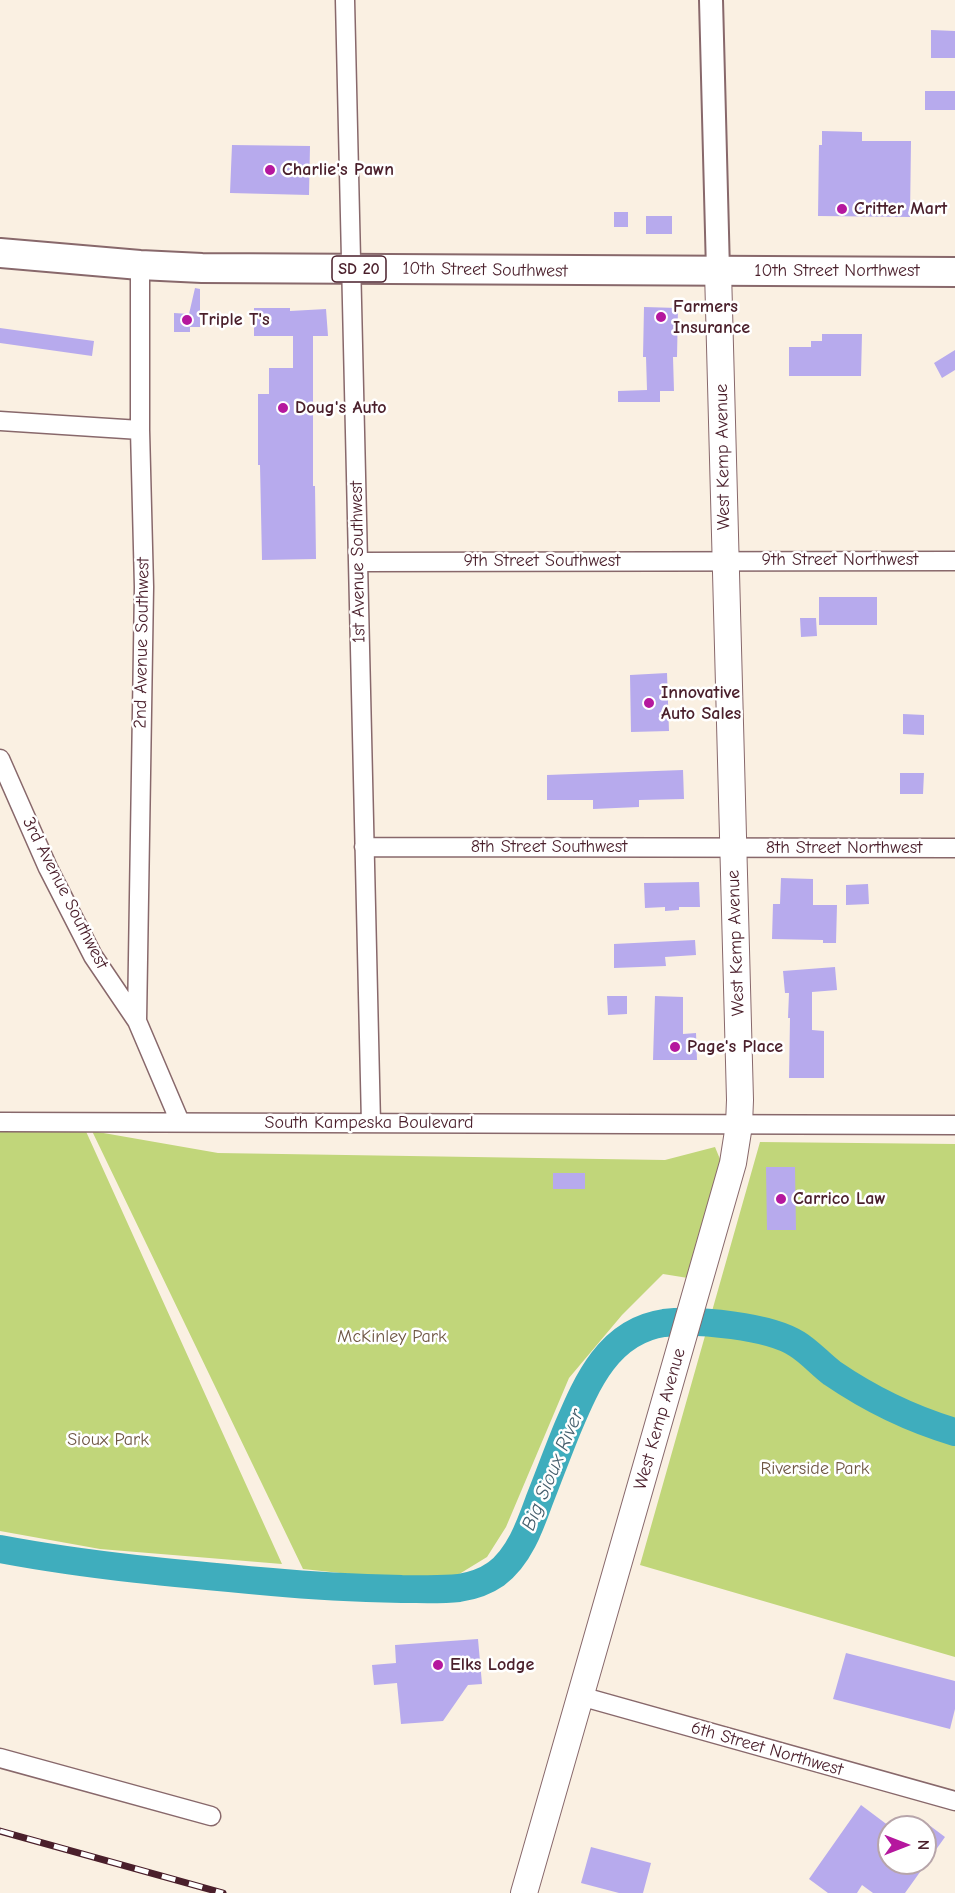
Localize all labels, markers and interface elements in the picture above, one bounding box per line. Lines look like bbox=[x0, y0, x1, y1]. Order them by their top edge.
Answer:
place label: Charlie's Pawn bbox=[282, 159, 394, 181]
marker: Charlie's Pawn bbox=[263, 163, 277, 177]
place label: Critter Mart bbox=[854, 198, 947, 220]
marker: Critter Mart bbox=[835, 202, 849, 216]
road number: SD 20 bbox=[332, 256, 386, 282]
street label: 10th Street Southwest bbox=[402, 258, 568, 282]
street label: 10th Street Northwest bbox=[754, 260, 920, 282]
place label: Farmers Insurance bbox=[673, 296, 750, 338]
place label: Triple T's bbox=[199, 309, 270, 331]
marker: Farmers Insurance bbox=[654, 310, 668, 324]
marker: Triple T's bbox=[180, 313, 194, 327]
street label: West Kemp Avenue bbox=[711, 384, 735, 530]
place label: Doug's Auto bbox=[295, 397, 387, 419]
marker: Doug's Auto bbox=[276, 401, 290, 415]
street label: 1st Avenue Southwest bbox=[346, 481, 370, 643]
street label: 9th Street Northwest bbox=[762, 549, 918, 571]
street label: 9th Street Southwest bbox=[464, 550, 620, 572]
street label: 2nd Avenue Southwest bbox=[130, 557, 154, 729]
place label: Innovative Auto Sales bbox=[661, 682, 741, 724]
marker: Innovative Auto Sales bbox=[642, 696, 656, 710]
street label: 3rd Avenue Southwest bbox=[17, 813, 113, 973]
street label: 8th Street Southwest bbox=[471, 836, 627, 858]
street label: 8th Street Northwest bbox=[766, 837, 922, 859]
street label: West Kemp Avenue bbox=[723, 869, 749, 1017]
place label: Page's Place bbox=[687, 1036, 783, 1058]
marker: Page's Place bbox=[668, 1040, 682, 1054]
street label: South Kampeska Boulevard bbox=[265, 1112, 473, 1134]
place label: Carrico Law bbox=[793, 1188, 886, 1210]
marker: Carrico Law bbox=[774, 1192, 788, 1206]
park label: McKinley Park bbox=[337, 1326, 447, 1348]
street label: West Kemp Avenue bbox=[629, 1346, 691, 1492]
water label: Big Sioux River bbox=[517, 1406, 589, 1534]
park label: Sioux Park bbox=[67, 1429, 149, 1451]
park label: Riverside Park bbox=[761, 1458, 869, 1480]
place label: Elks Lodge bbox=[450, 1654, 534, 1676]
marker: Elks Lodge bbox=[431, 1658, 445, 1672]
street label: 6th Street Northwest bbox=[689, 1717, 845, 1781]
north arrow bbox=[877, 1815, 937, 1875]
text: N bbox=[914, 1840, 932, 1850]

